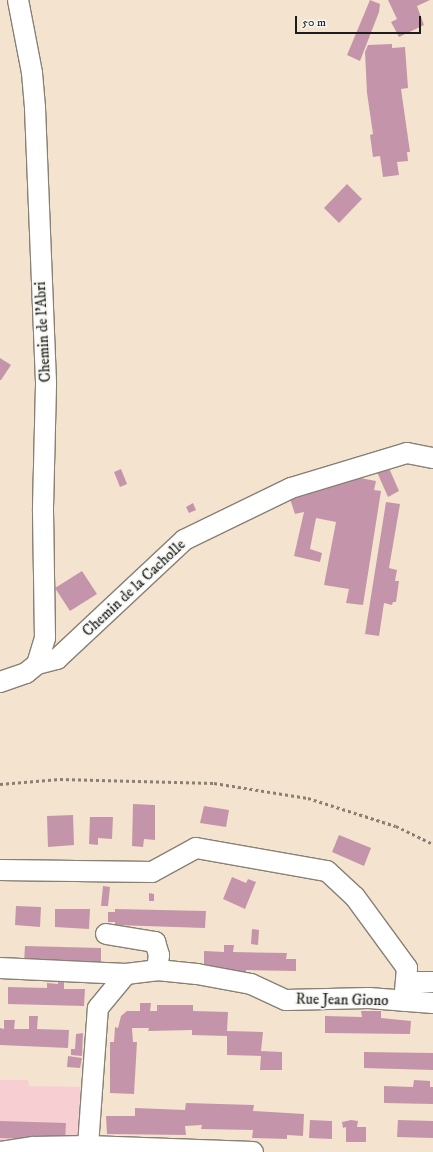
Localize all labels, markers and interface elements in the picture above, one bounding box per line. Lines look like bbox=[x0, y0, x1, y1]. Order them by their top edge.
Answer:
scale bar bbox=[297, 8, 423, 34]
text: 50 m bbox=[302, 15, 326, 30]
street label: Chemin de l'Abri bbox=[31, 281, 55, 383]
street label: Chemin de la Cacholle bbox=[79, 536, 189, 640]
street label: Rue Jean Giono bbox=[295, 990, 389, 1010]

